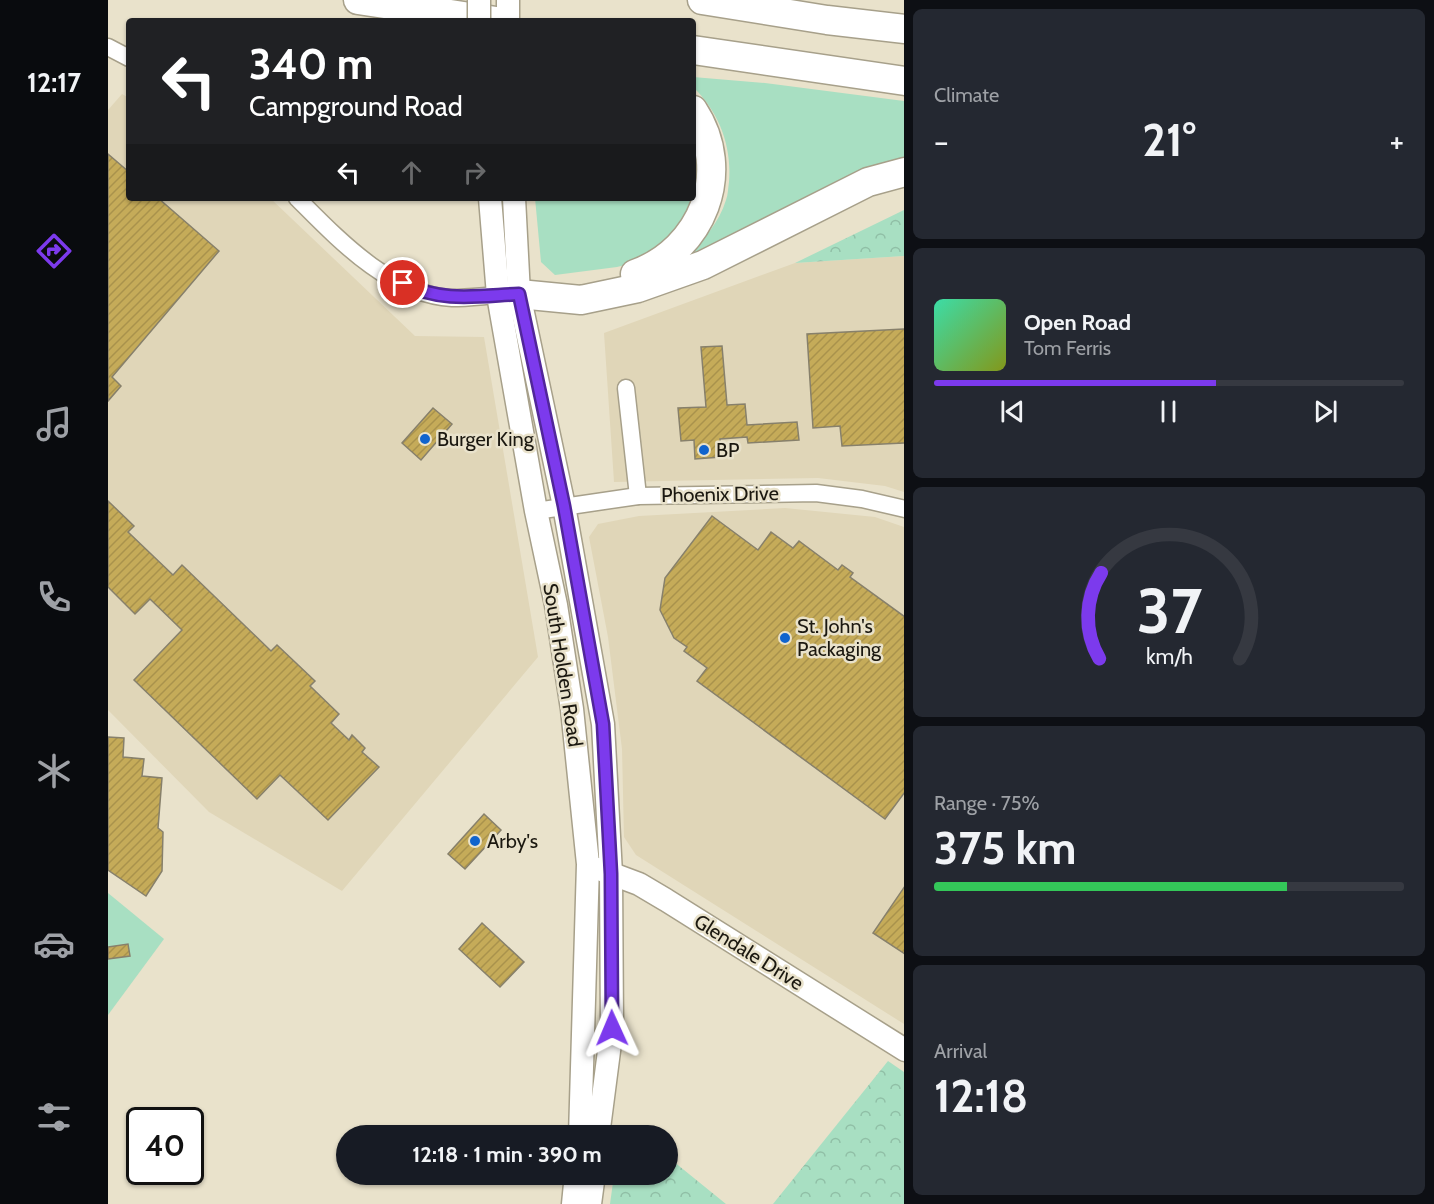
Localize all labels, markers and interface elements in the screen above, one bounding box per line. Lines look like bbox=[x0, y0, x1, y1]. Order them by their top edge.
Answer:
text: 340 m bbox=[249, 38, 373, 90]
icon: left bbox=[150, 42, 228, 120]
text: 12:17 bbox=[27, 66, 81, 99]
text: Climate bbox=[934, 83, 999, 107]
text: Campground Road bbox=[249, 90, 463, 123]
text: 21° bbox=[1142, 113, 1196, 167]
text: − bbox=[934, 121, 949, 161]
text: + bbox=[1389, 121, 1404, 161]
icon: left bbox=[332, 156, 365, 189]
icon: ahead bbox=[395, 156, 428, 189]
icon: right bbox=[458, 156, 491, 189]
icon: directions bbox=[33, 230, 75, 272]
pin bbox=[377, 257, 428, 308]
icon: arrive bbox=[386, 266, 419, 299]
text: Open Road bbox=[1024, 309, 1131, 336]
text: Tom Ferris bbox=[1024, 336, 1111, 360]
icon: previous bbox=[996, 395, 1029, 428]
icon: pause bbox=[1152, 395, 1185, 428]
icon: next bbox=[1309, 395, 1342, 428]
icon: music bbox=[33, 403, 75, 445]
place label: Burger King bbox=[437, 427, 535, 451]
marker: Burger King bbox=[418, 432, 432, 446]
place label: BP bbox=[716, 438, 739, 462]
marker: BP bbox=[697, 443, 711, 457]
street label: Phoenix Drive bbox=[661, 481, 779, 507]
text: 37 bbox=[1136, 573, 1202, 649]
icon: phone bbox=[33, 576, 75, 618]
street label: South Holden Road bbox=[538, 582, 588, 748]
place label: St. John's Packaging bbox=[797, 614, 882, 661]
marker: St. John's Packaging bbox=[778, 631, 792, 645]
text: km/h bbox=[1146, 643, 1192, 669]
icon: climate bbox=[33, 750, 75, 792]
text: Range · 75% bbox=[934, 791, 1040, 815]
text: 375 km bbox=[934, 821, 1076, 875]
place label: Arby's bbox=[487, 829, 538, 853]
marker: Arby's bbox=[468, 834, 482, 848]
street label: Glendale Drive bbox=[690, 909, 808, 995]
icon: car bbox=[33, 923, 75, 965]
position arrow bbox=[580, 996, 644, 1060]
text: Arrival bbox=[934, 1039, 987, 1063]
text: 12:18 bbox=[934, 1069, 1028, 1123]
icon: filters bbox=[33, 1096, 75, 1138]
speed limit sign: 40 bbox=[126, 1107, 204, 1185]
text: 12:18 · 1 min · 390 m bbox=[412, 1141, 602, 1168]

